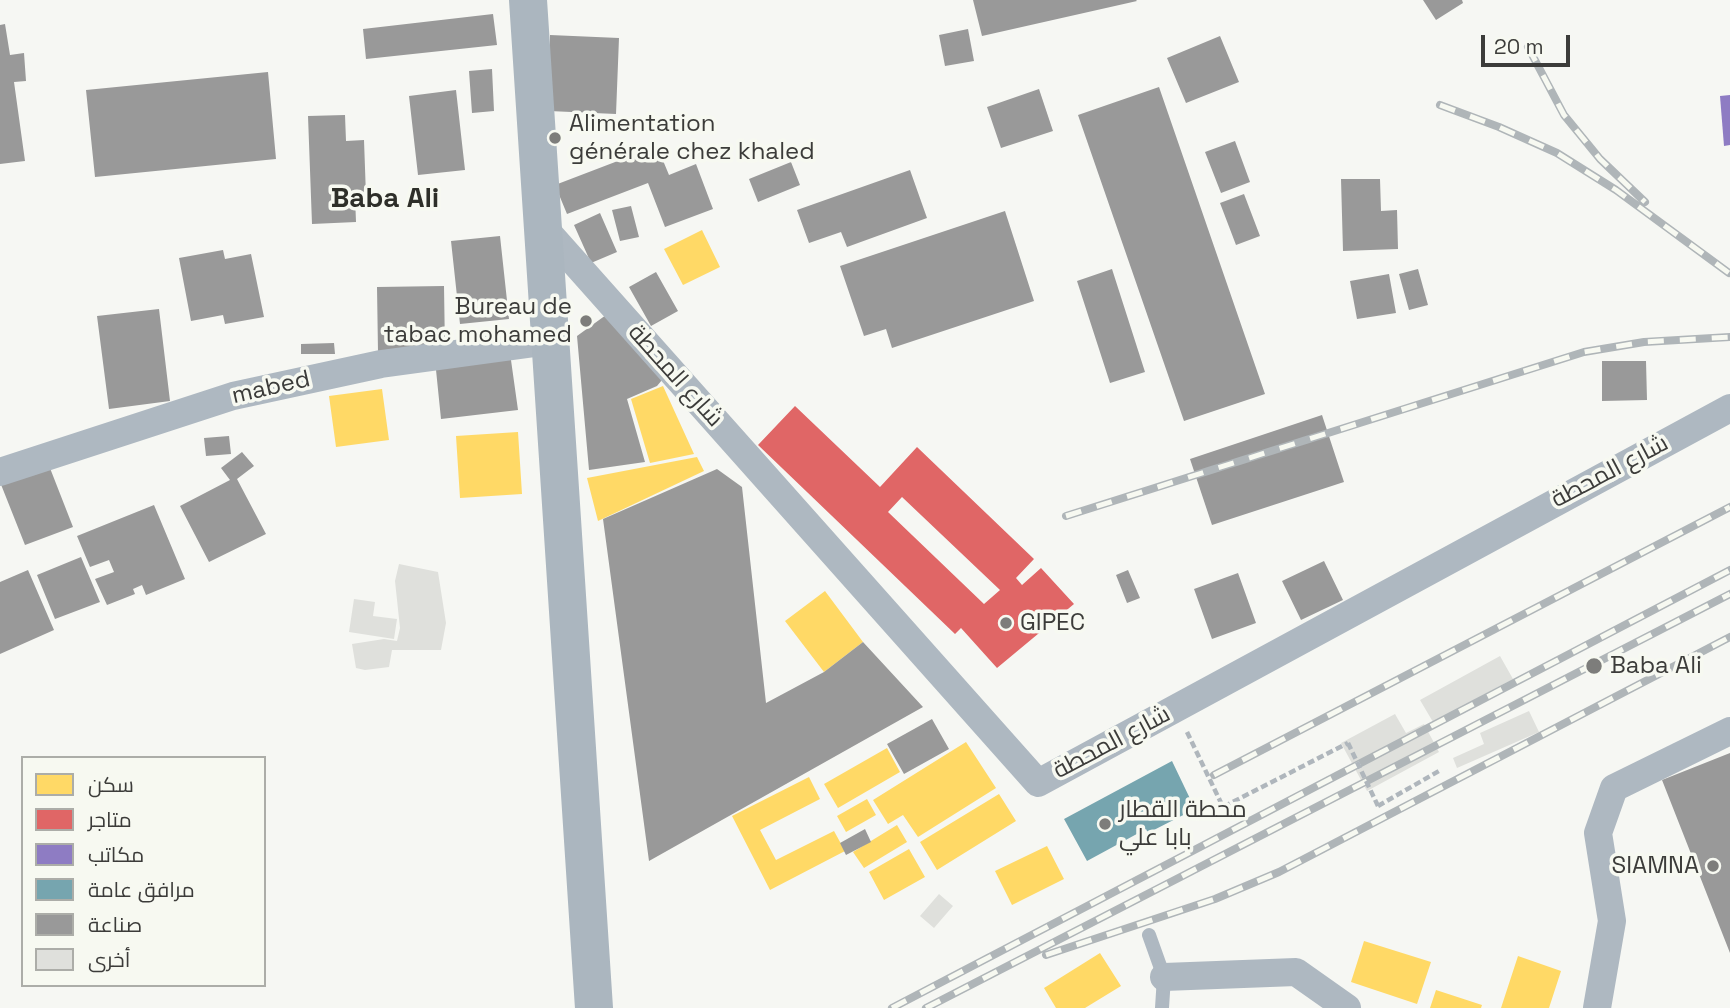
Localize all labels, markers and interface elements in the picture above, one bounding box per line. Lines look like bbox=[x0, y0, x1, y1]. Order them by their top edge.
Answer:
scale bar bbox=[1485, 21, 1574, 65]
text: 20 m bbox=[1494, 33, 1544, 60]
place label: Alimentation générale chez khaled bbox=[569, 110, 815, 166]
marker: Alimentation générale chez khaled bbox=[547, 130, 563, 146]
district label: Baba Ali bbox=[331, 182, 439, 216]
place label: Bureau de tabac mohamed bbox=[383, 293, 572, 349]
marker: Bureau de tabac mohamed bbox=[578, 313, 594, 329]
street label: شارع المحطة bbox=[621, 319, 729, 433]
street label: mabed bbox=[229, 365, 313, 411]
street label: شارع المحطة bbox=[1547, 429, 1673, 515]
place label: GIPEC bbox=[1020, 609, 1085, 637]
marker: GIPEC bbox=[998, 615, 1014, 631]
place label: Baba Ali bbox=[1610, 652, 1702, 680]
marker: Baba Ali bbox=[1584, 656, 1604, 676]
street label: شارع المحطة bbox=[1049, 700, 1175, 786]
legend bbox=[21, 756, 266, 987]
text: سكن bbox=[88, 771, 134, 798]
place label: محطة القطار بابا علي bbox=[1119, 796, 1247, 852]
text: متاجر bbox=[88, 806, 132, 833]
marker: محطة القطار بابا علي bbox=[1097, 816, 1113, 832]
text: مكاتب bbox=[88, 841, 144, 868]
place label: SIAMNA bbox=[1611, 852, 1699, 880]
marker: SIAMNA bbox=[1705, 858, 1721, 874]
text: مرافق عامة bbox=[88, 876, 195, 903]
text: صناعة bbox=[88, 911, 142, 938]
text: أخرى bbox=[88, 946, 130, 973]

